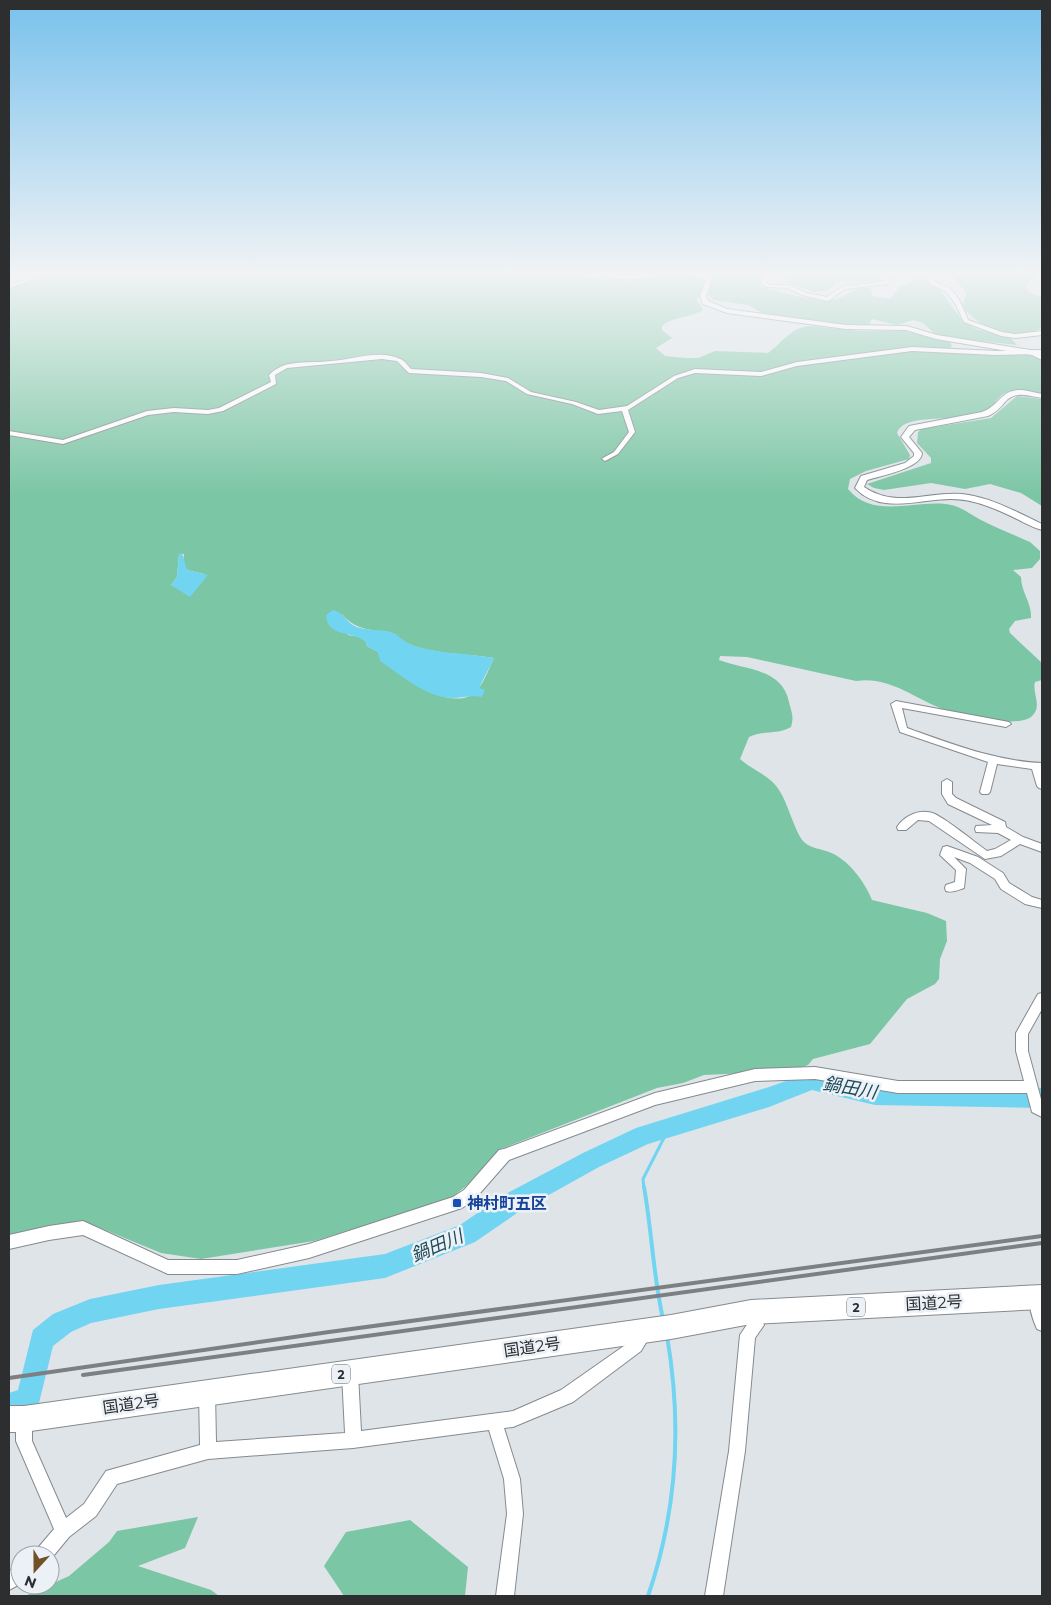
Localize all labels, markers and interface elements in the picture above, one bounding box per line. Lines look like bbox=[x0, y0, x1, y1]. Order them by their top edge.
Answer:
water label: 鍋田川 bbox=[822, 1072, 880, 1104]
place label: 神村町五区 bbox=[467, 1194, 547, 1213]
marker: 神村町五区 bbox=[451, 1197, 463, 1209]
water label: 鍋田川 bbox=[408, 1225, 468, 1267]
street label: 国道2号 bbox=[905, 1292, 963, 1314]
road number: 2 bbox=[847, 1298, 865, 1316]
street label: 国道2号 bbox=[502, 1334, 562, 1360]
road number: 2 bbox=[332, 1365, 350, 1384]
street label: 国道2号 bbox=[101, 1391, 161, 1417]
north arrow bbox=[10, 1545, 60, 1595]
text: N bbox=[22, 1572, 39, 1593]

